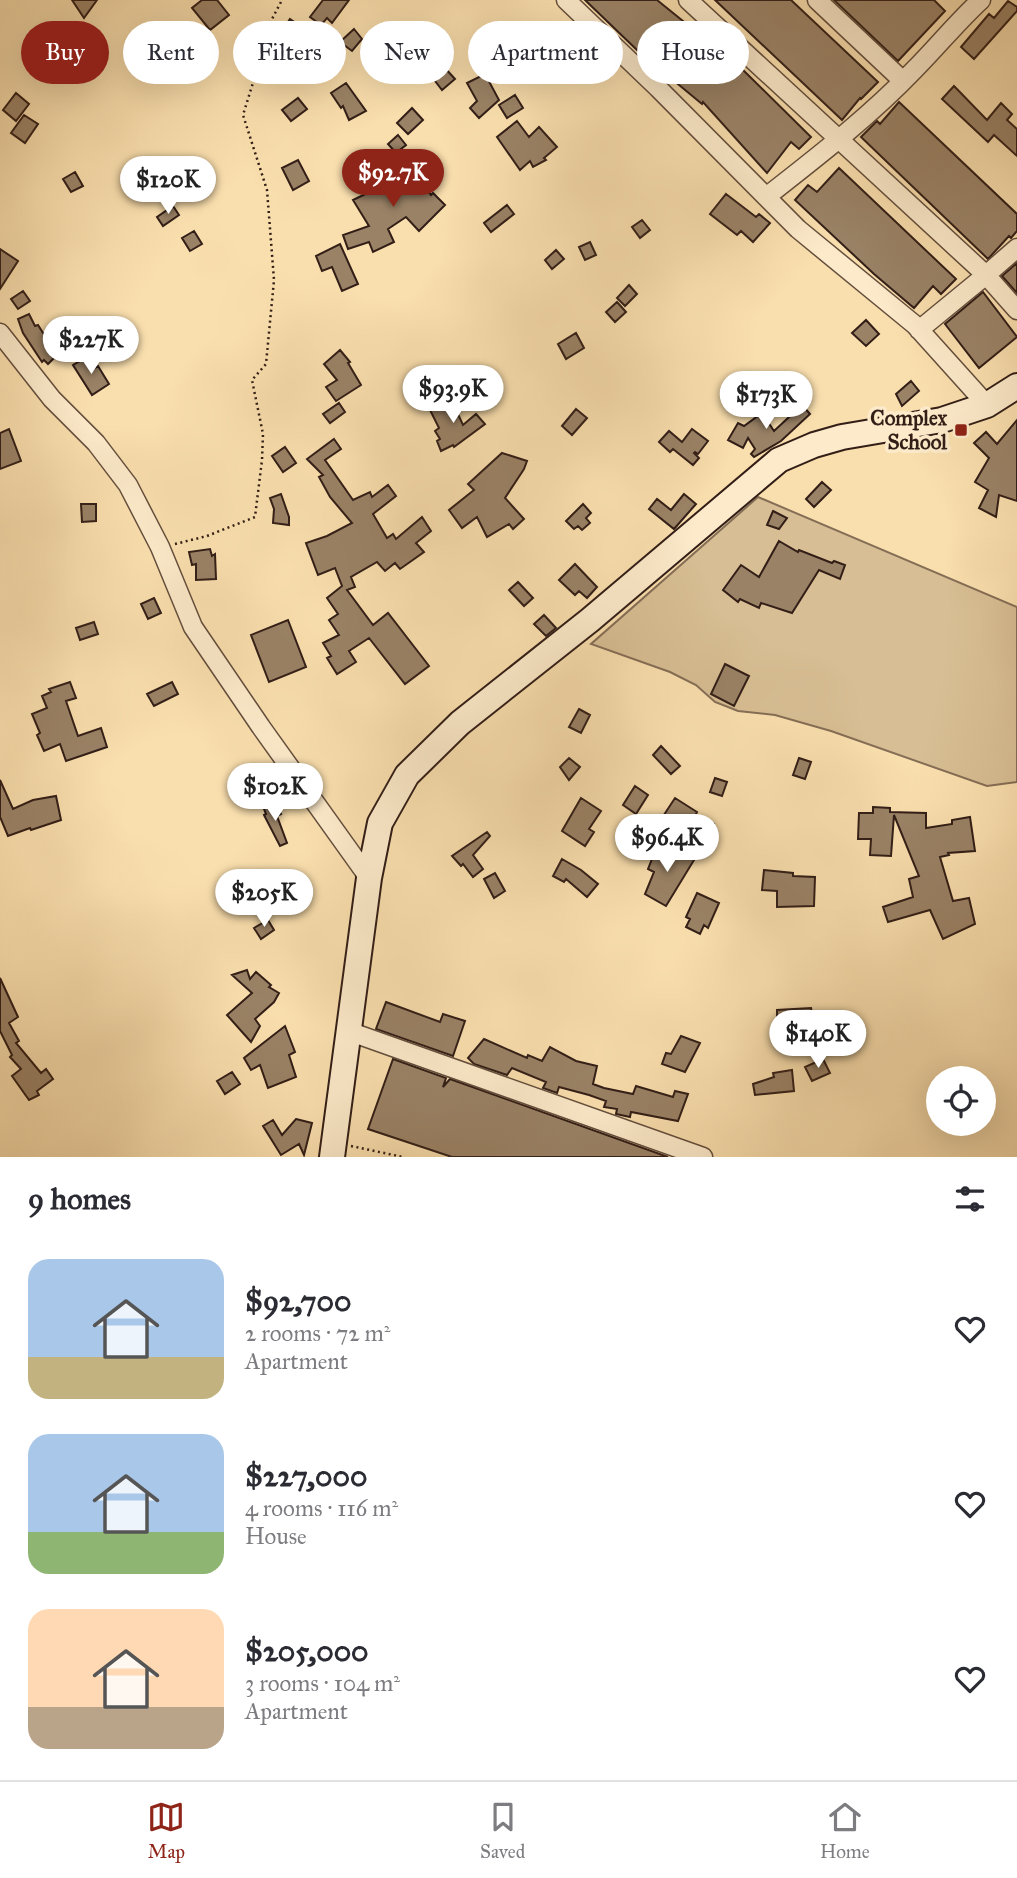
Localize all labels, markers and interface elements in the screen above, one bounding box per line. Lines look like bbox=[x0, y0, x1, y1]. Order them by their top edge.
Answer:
chip: Buy bbox=[21, 21, 109, 84]
chip: Rent bbox=[123, 21, 219, 84]
chip: Filters bbox=[233, 21, 346, 84]
chip: New bbox=[360, 21, 454, 84]
chip: Apartment bbox=[468, 21, 623, 84]
chip: House bbox=[637, 21, 749, 84]
pin: $92.7K bbox=[336, 150, 450, 209]
pin: $120K bbox=[119, 156, 217, 216]
text: $92.7K bbox=[358, 158, 428, 186]
text: $120K bbox=[136, 165, 200, 193]
pin: $227K bbox=[42, 316, 140, 376]
text: $227K bbox=[59, 325, 123, 353]
pin: $93.9K bbox=[396, 366, 510, 425]
pin: $173K bbox=[717, 372, 815, 431]
text: $93.9K bbox=[419, 374, 487, 402]
text: $173K bbox=[736, 380, 796, 408]
place label: Complex School bbox=[870, 405, 948, 455]
marker: Complex School bbox=[953, 422, 969, 438]
pin: $102K bbox=[226, 764, 324, 823]
text: $102K bbox=[243, 772, 307, 800]
pin: $96.4K bbox=[610, 814, 724, 874]
text: $96.4K bbox=[631, 823, 703, 851]
pin: $205K bbox=[215, 870, 313, 929]
text: $205K bbox=[231, 878, 297, 906]
pin: $140K bbox=[769, 1010, 867, 1070]
text: $140K bbox=[785, 1019, 851, 1047]
map controls bbox=[926, 1066, 996, 1136]
button: locate bbox=[926, 1066, 996, 1136]
icon: filters bbox=[951, 1180, 989, 1218]
text: 9 homes bbox=[28, 1181, 131, 1217]
text: $92,700 bbox=[245, 1283, 352, 1319]
icon: home bbox=[84, 1287, 168, 1371]
icon: heart bbox=[951, 1310, 989, 1348]
text: 2 rooms · 72 m² bbox=[245, 1319, 390, 1347]
text: Apartment bbox=[245, 1347, 348, 1375]
text: $227,000 bbox=[245, 1458, 367, 1494]
icon: home bbox=[84, 1462, 168, 1546]
icon: heart bbox=[951, 1485, 989, 1523]
text: 4 rooms · 116 m² bbox=[245, 1494, 398, 1522]
text: House bbox=[245, 1522, 307, 1550]
text: $205,000 bbox=[245, 1633, 369, 1669]
icon: home bbox=[84, 1637, 168, 1721]
icon: heart bbox=[951, 1660, 989, 1698]
text: 3 rooms · 104 m² bbox=[245, 1669, 400, 1697]
text: Apartment bbox=[245, 1697, 348, 1725]
tab: Map bbox=[147, 1798, 185, 1863]
tab: Saved bbox=[480, 1798, 525, 1863]
tab: Home bbox=[820, 1798, 870, 1863]

